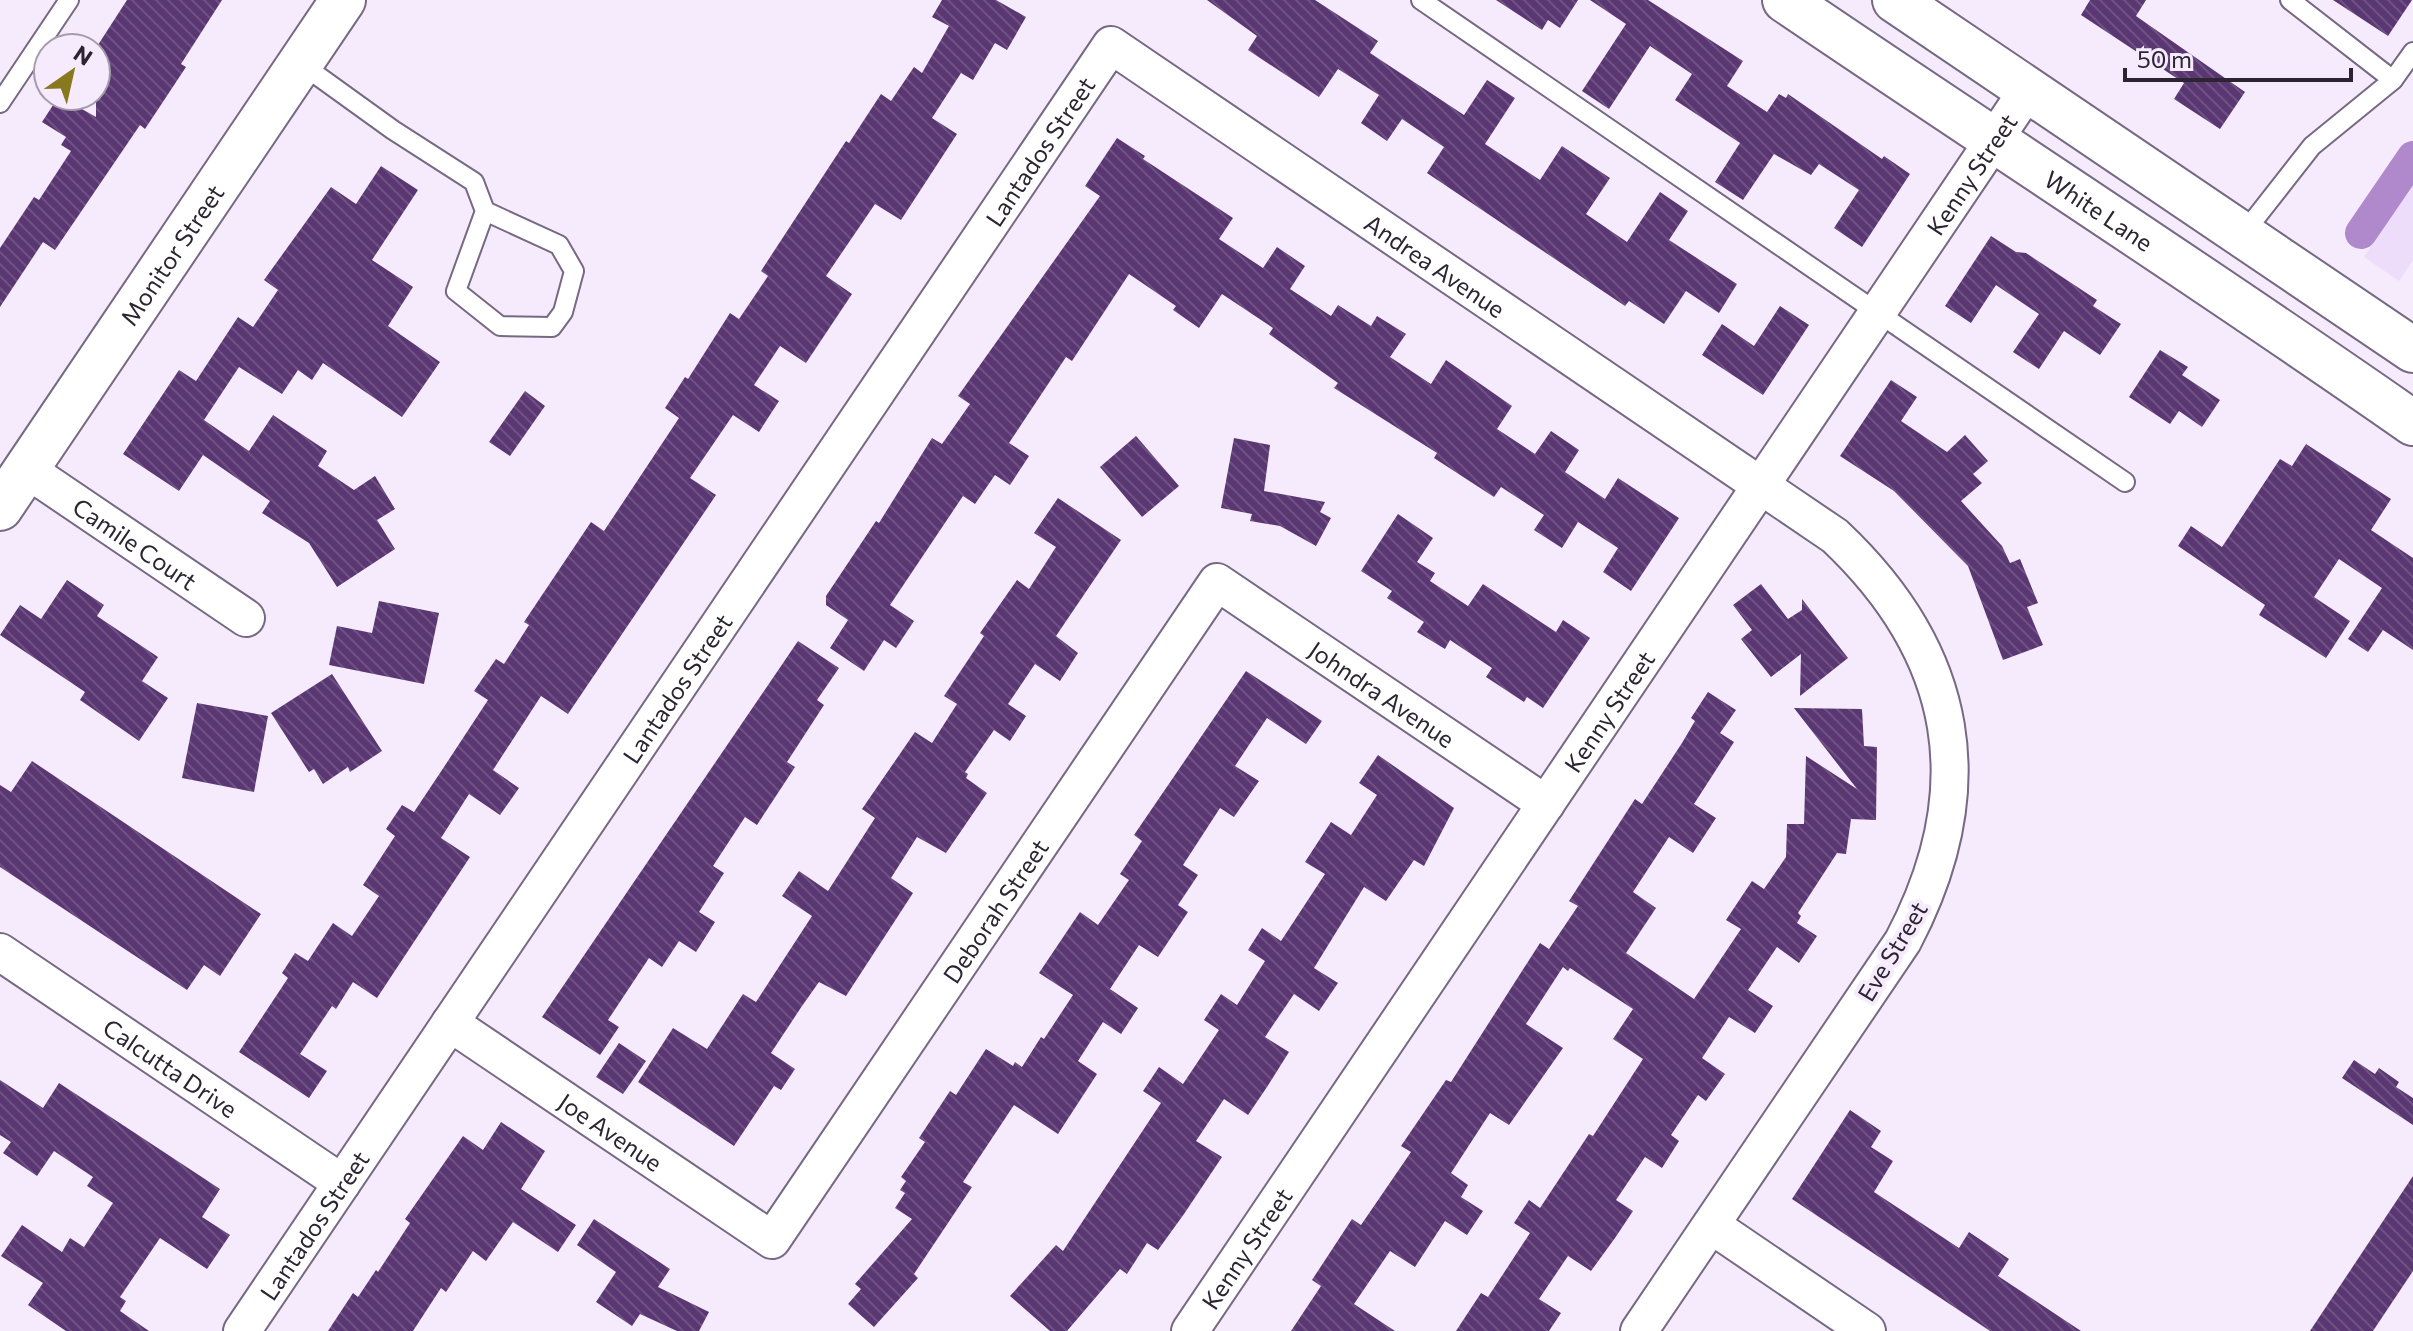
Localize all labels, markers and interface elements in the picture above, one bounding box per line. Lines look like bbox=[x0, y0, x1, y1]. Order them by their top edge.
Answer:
north arrow bbox=[32, 32, 112, 112]
scale bar bbox=[2125, 32, 2351, 82]
text: N bbox=[69, 39, 98, 71]
text: 50 m bbox=[2137, 44, 2192, 73]
street label: Lantados Street bbox=[979, 71, 1100, 231]
street label: Kenny Street bbox=[1920, 108, 2022, 240]
street label: White Lane bbox=[2040, 164, 2159, 257]
street label: Monitor Street bbox=[114, 178, 229, 330]
street label: Andrea Avenue bbox=[1360, 207, 1511, 323]
street label: Camile Court bbox=[68, 491, 203, 595]
street label: Lantados Street bbox=[616, 608, 737, 768]
street label: Johndra Avenue bbox=[1304, 634, 1461, 753]
street label: Kenny Street bbox=[1557, 645, 1660, 777]
street label: Deborah Street bbox=[936, 833, 1054, 988]
street label: Eve Street bbox=[1851, 896, 1933, 1006]
street label: Calcutta Drive bbox=[98, 1012, 243, 1123]
street label: Joe Avenue bbox=[554, 1086, 668, 1177]
street label: Lantados Street bbox=[253, 1145, 374, 1305]
street label: Kenny Street bbox=[1195, 1182, 1297, 1314]

